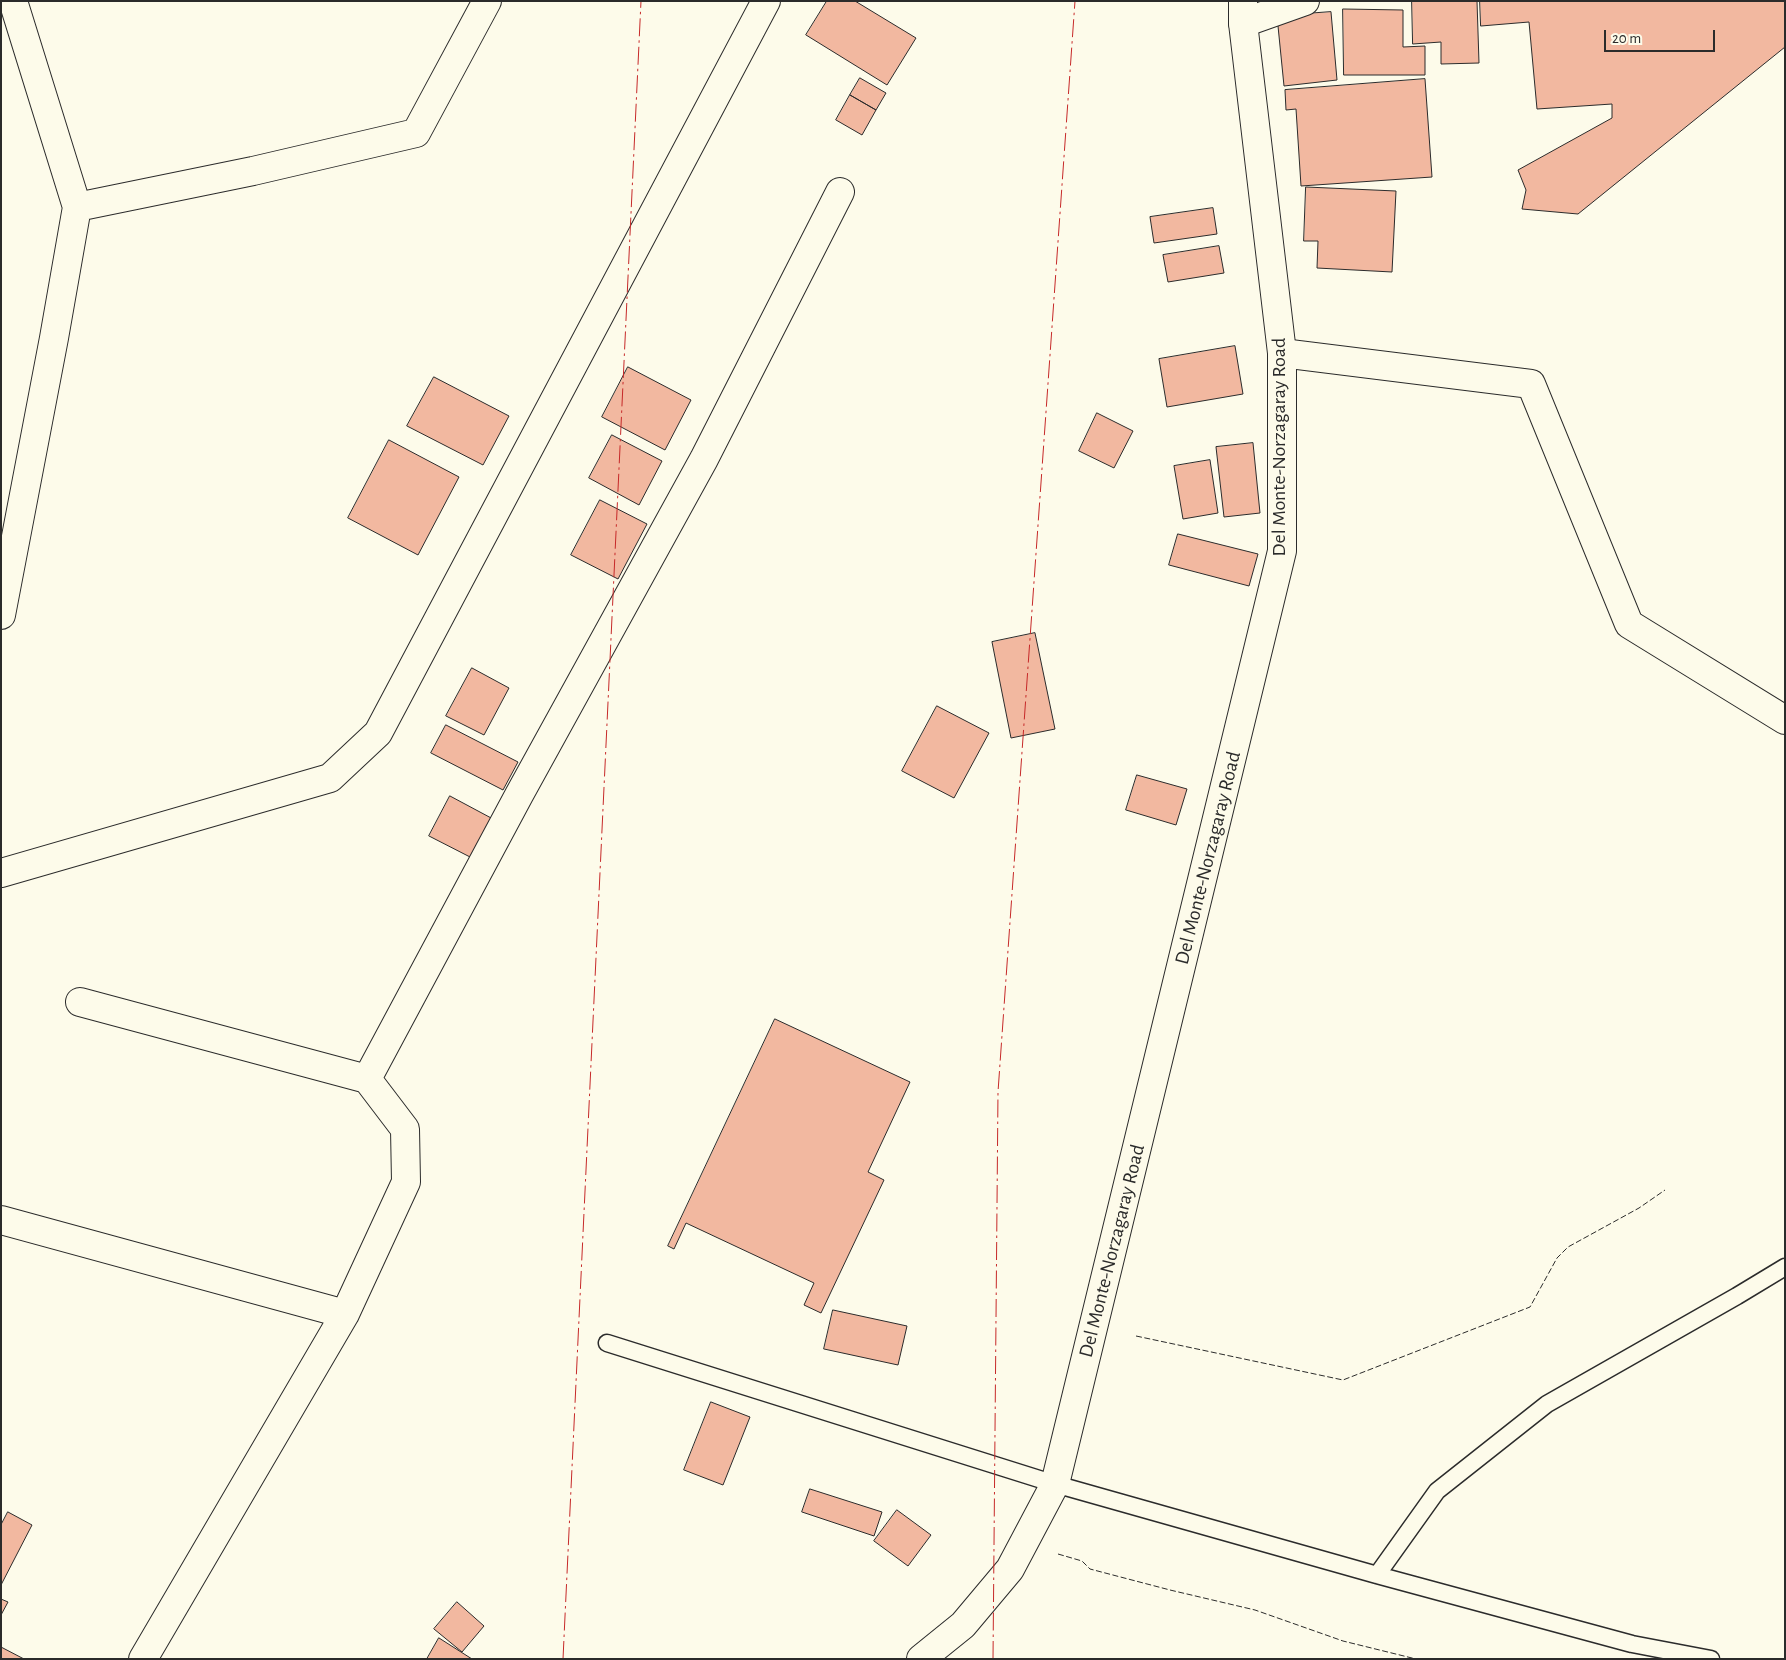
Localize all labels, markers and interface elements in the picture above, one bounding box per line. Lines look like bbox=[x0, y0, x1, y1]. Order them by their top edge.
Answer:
scale bar bbox=[1606, 20, 1717, 52]
text: 20 m bbox=[1612, 31, 1641, 46]
street label: Del Monte-Norzagaray Road bbox=[1267, 338, 1291, 556]
street label: Del Monte-Norzagaray Road bbox=[1170, 749, 1246, 967]
street label: Del Monte-Norzagaray Road bbox=[1074, 1142, 1150, 1360]

